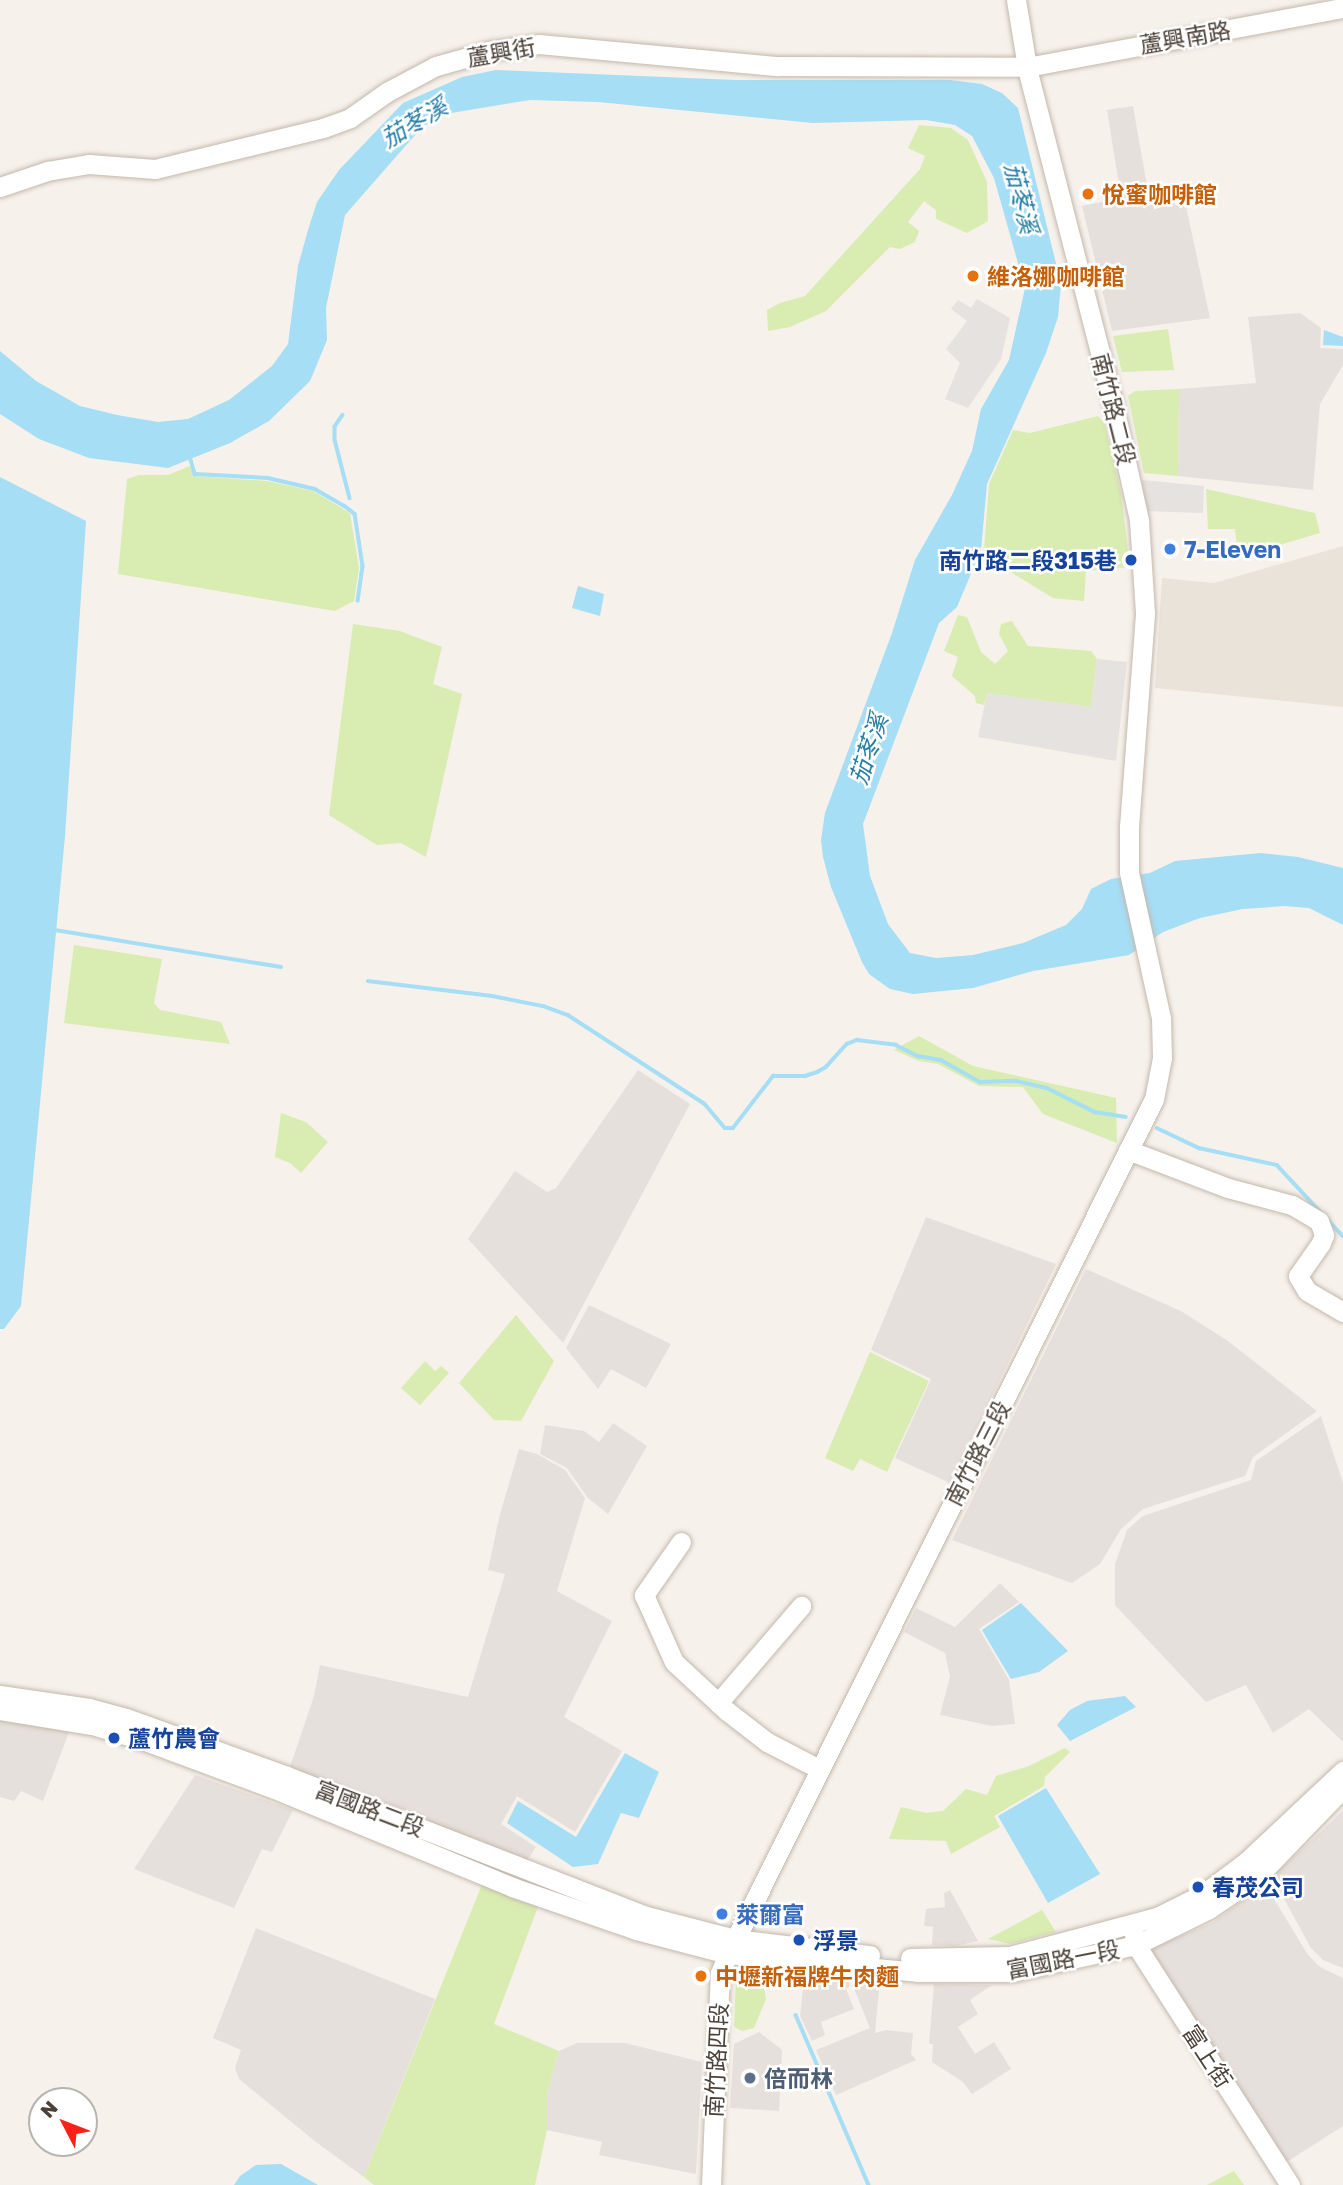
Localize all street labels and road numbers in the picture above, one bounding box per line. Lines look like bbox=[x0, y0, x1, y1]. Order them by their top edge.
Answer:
street label: 蘆興南路 bbox=[1137, 15, 1233, 59]
street label: 蘆興街 bbox=[465, 32, 537, 72]
street label: 南竹路二段 bbox=[1087, 350, 1141, 468]
street label: 南竹路三段 bbox=[939, 1396, 1015, 1510]
street label: 富國路二段 bbox=[311, 1775, 429, 1841]
street label: 富國路一段 bbox=[1004, 1934, 1122, 1984]
street label: 南竹路四段 bbox=[699, 2002, 733, 2118]
street label: 富上街 bbox=[1178, 2020, 1238, 2092]

